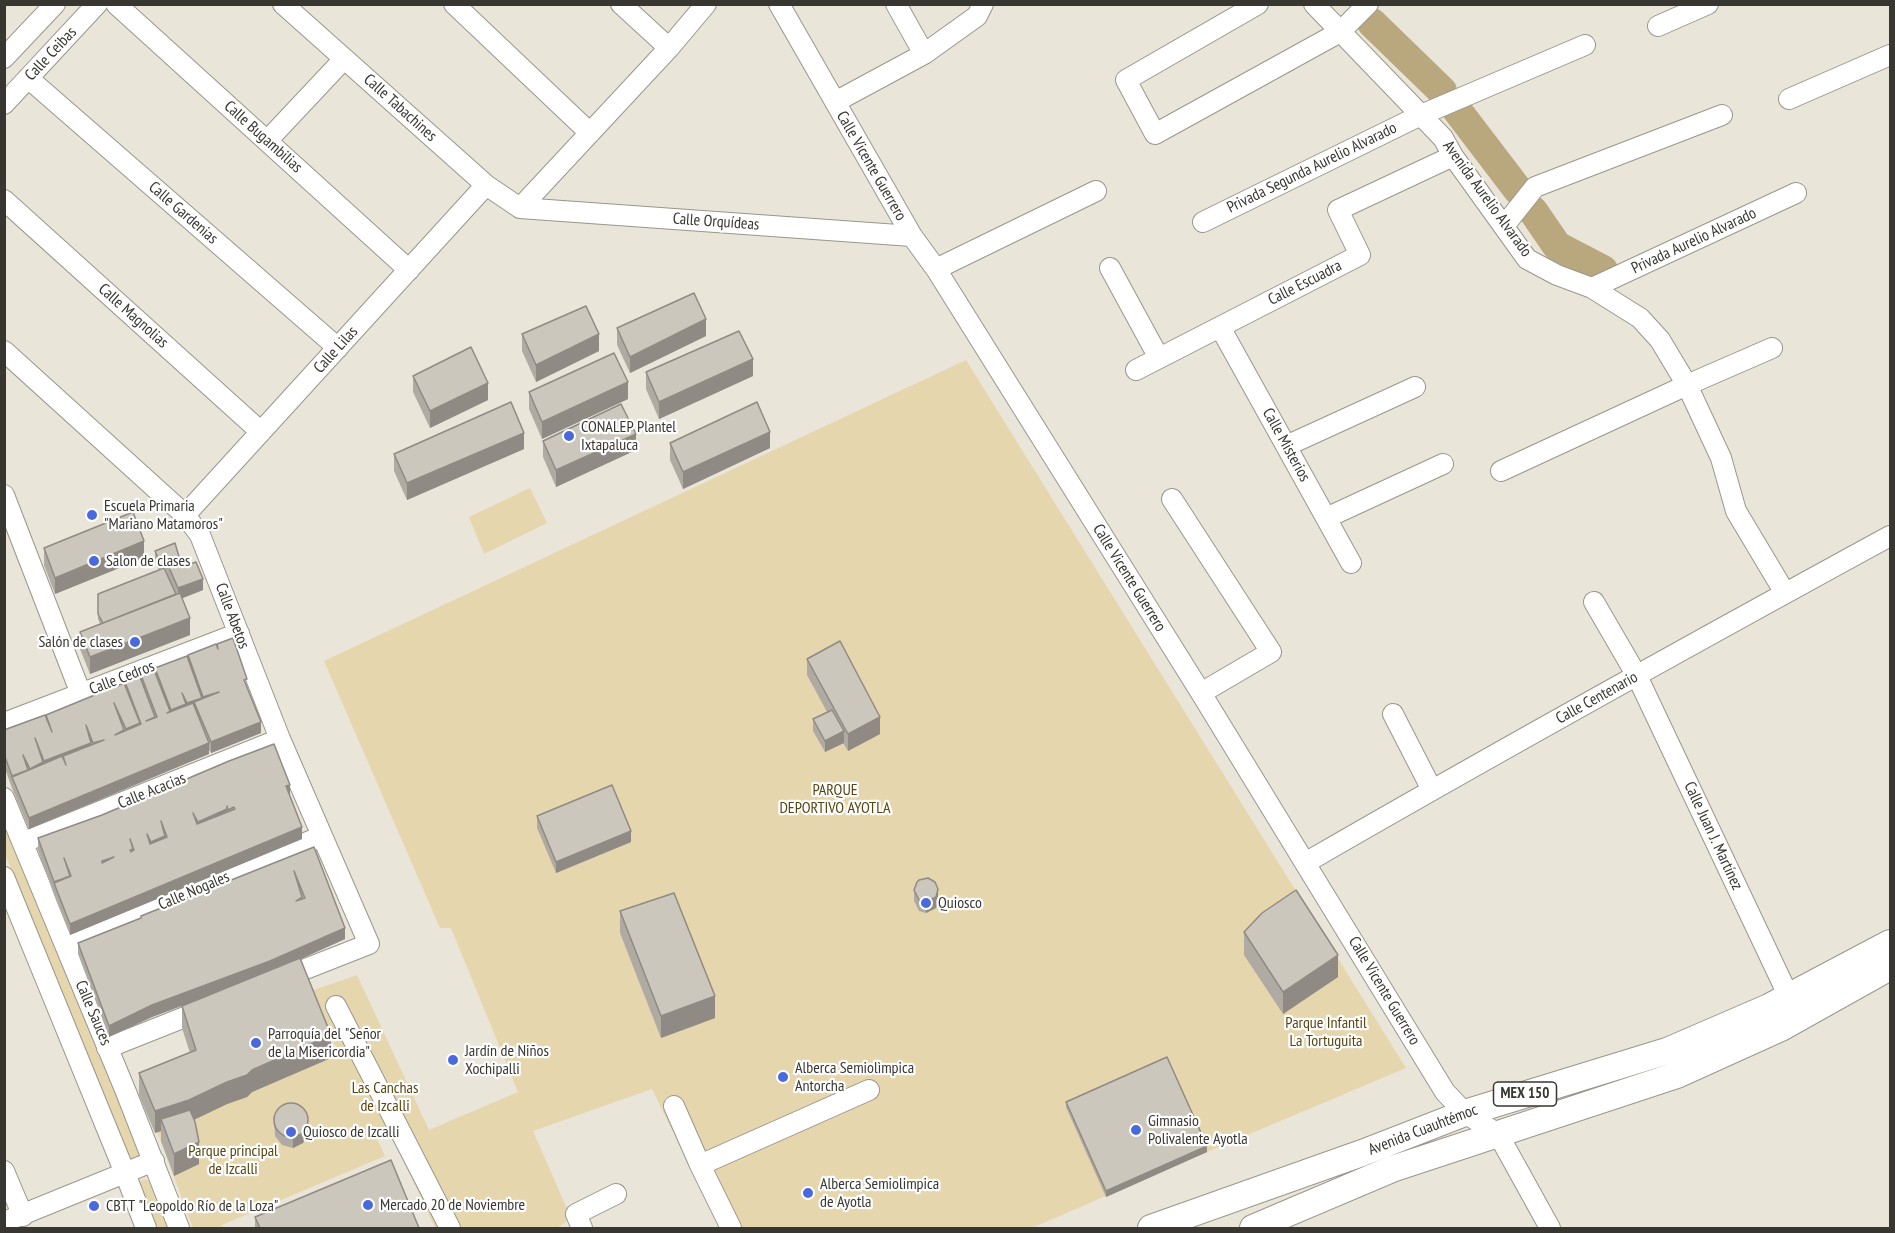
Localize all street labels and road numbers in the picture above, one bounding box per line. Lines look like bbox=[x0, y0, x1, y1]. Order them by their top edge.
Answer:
street label: Calle Ceibas bbox=[21, 23, 81, 85]
street label: Calle Tabachines bbox=[359, 70, 441, 146]
street label: Calle Bugambilias bbox=[220, 97, 306, 177]
street label: Calle Vicente Guerrero bbox=[832, 108, 910, 224]
street label: Privada Segunda Aurelio Alvarado bbox=[1224, 119, 1400, 217]
street label: Avenida Aurelio Alvarado bbox=[1438, 137, 1536, 261]
street label: Calle Gardenias bbox=[144, 178, 222, 248]
street label: Privada Aurelio Alvarado bbox=[1629, 204, 1759, 278]
street label: Calle Orquídeas bbox=[672, 209, 760, 235]
street label: Calle Escuadra bbox=[1265, 256, 1345, 310]
street label: Calle Magnolias bbox=[94, 280, 172, 352]
street label: Calle Lilas bbox=[310, 323, 362, 377]
street label: Calle Misterios bbox=[1258, 405, 1314, 485]
street label: Calle Vicente Guerrero bbox=[1088, 521, 1170, 635]
street label: Calle Abetos bbox=[211, 580, 253, 652]
street label: Calle Cedros bbox=[87, 657, 157, 699]
street label: Calle Centenario bbox=[1553, 668, 1641, 728]
street label: Calle Acacias bbox=[115, 769, 189, 813]
street label: Calle Juan J. Martínez bbox=[1680, 779, 1746, 893]
street label: Calle Nogales bbox=[155, 867, 233, 915]
street label: Calle Vicente Guerrero bbox=[1344, 933, 1424, 1049]
street label: Calle Sauces bbox=[71, 978, 115, 1048]
road number: MEX 150 bbox=[1494, 1082, 1556, 1106]
street label: Avenida Cuauhtémoc bbox=[1366, 1100, 1480, 1160]

